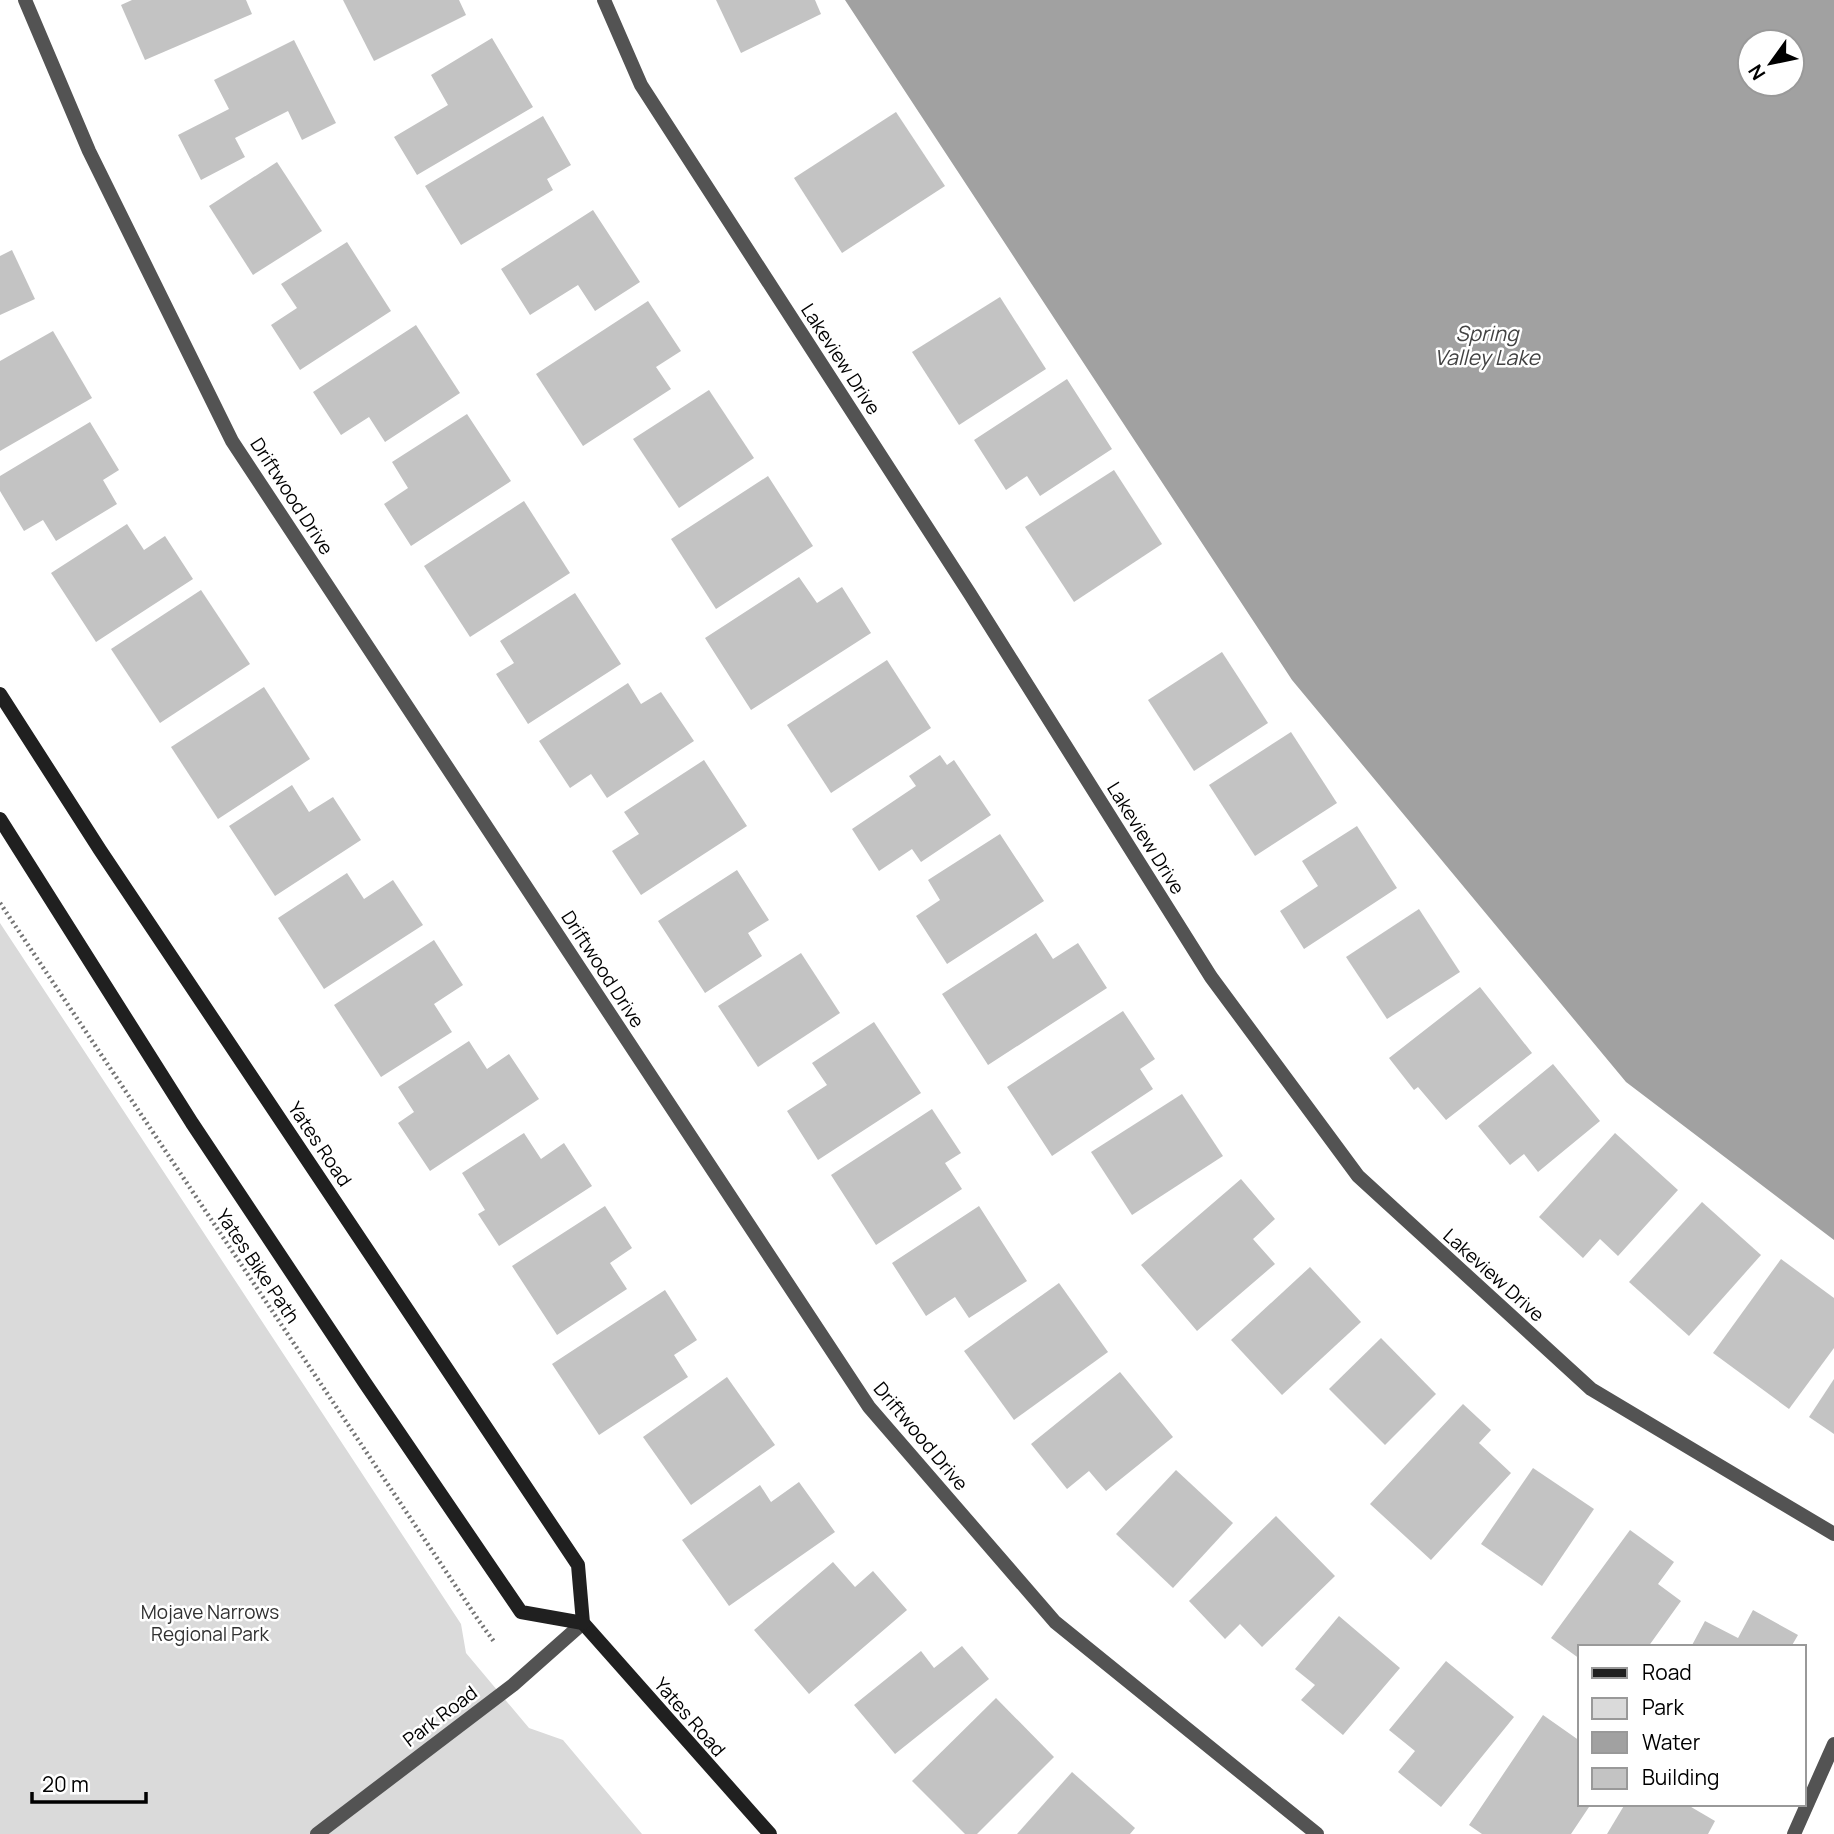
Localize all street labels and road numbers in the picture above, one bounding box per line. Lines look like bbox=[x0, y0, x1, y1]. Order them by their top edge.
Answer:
street label: Lakeview Drive bbox=[795, 298, 887, 420]
street label: Driftwood Drive bbox=[244, 432, 340, 560]
street label: Lakeview Drive bbox=[1101, 777, 1191, 899]
street label: Driftwood Drive bbox=[555, 905, 651, 1033]
street label: Yates Road bbox=[282, 1097, 358, 1191]
street label: Yates Bike Path bbox=[210, 1204, 306, 1328]
street label: Lakeview Drive bbox=[1438, 1223, 1550, 1327]
street label: Driftwood Drive bbox=[868, 1376, 974, 1496]
street label: Yates Road bbox=[648, 1672, 732, 1762]
street label: Park Road bbox=[398, 1680, 482, 1752]

